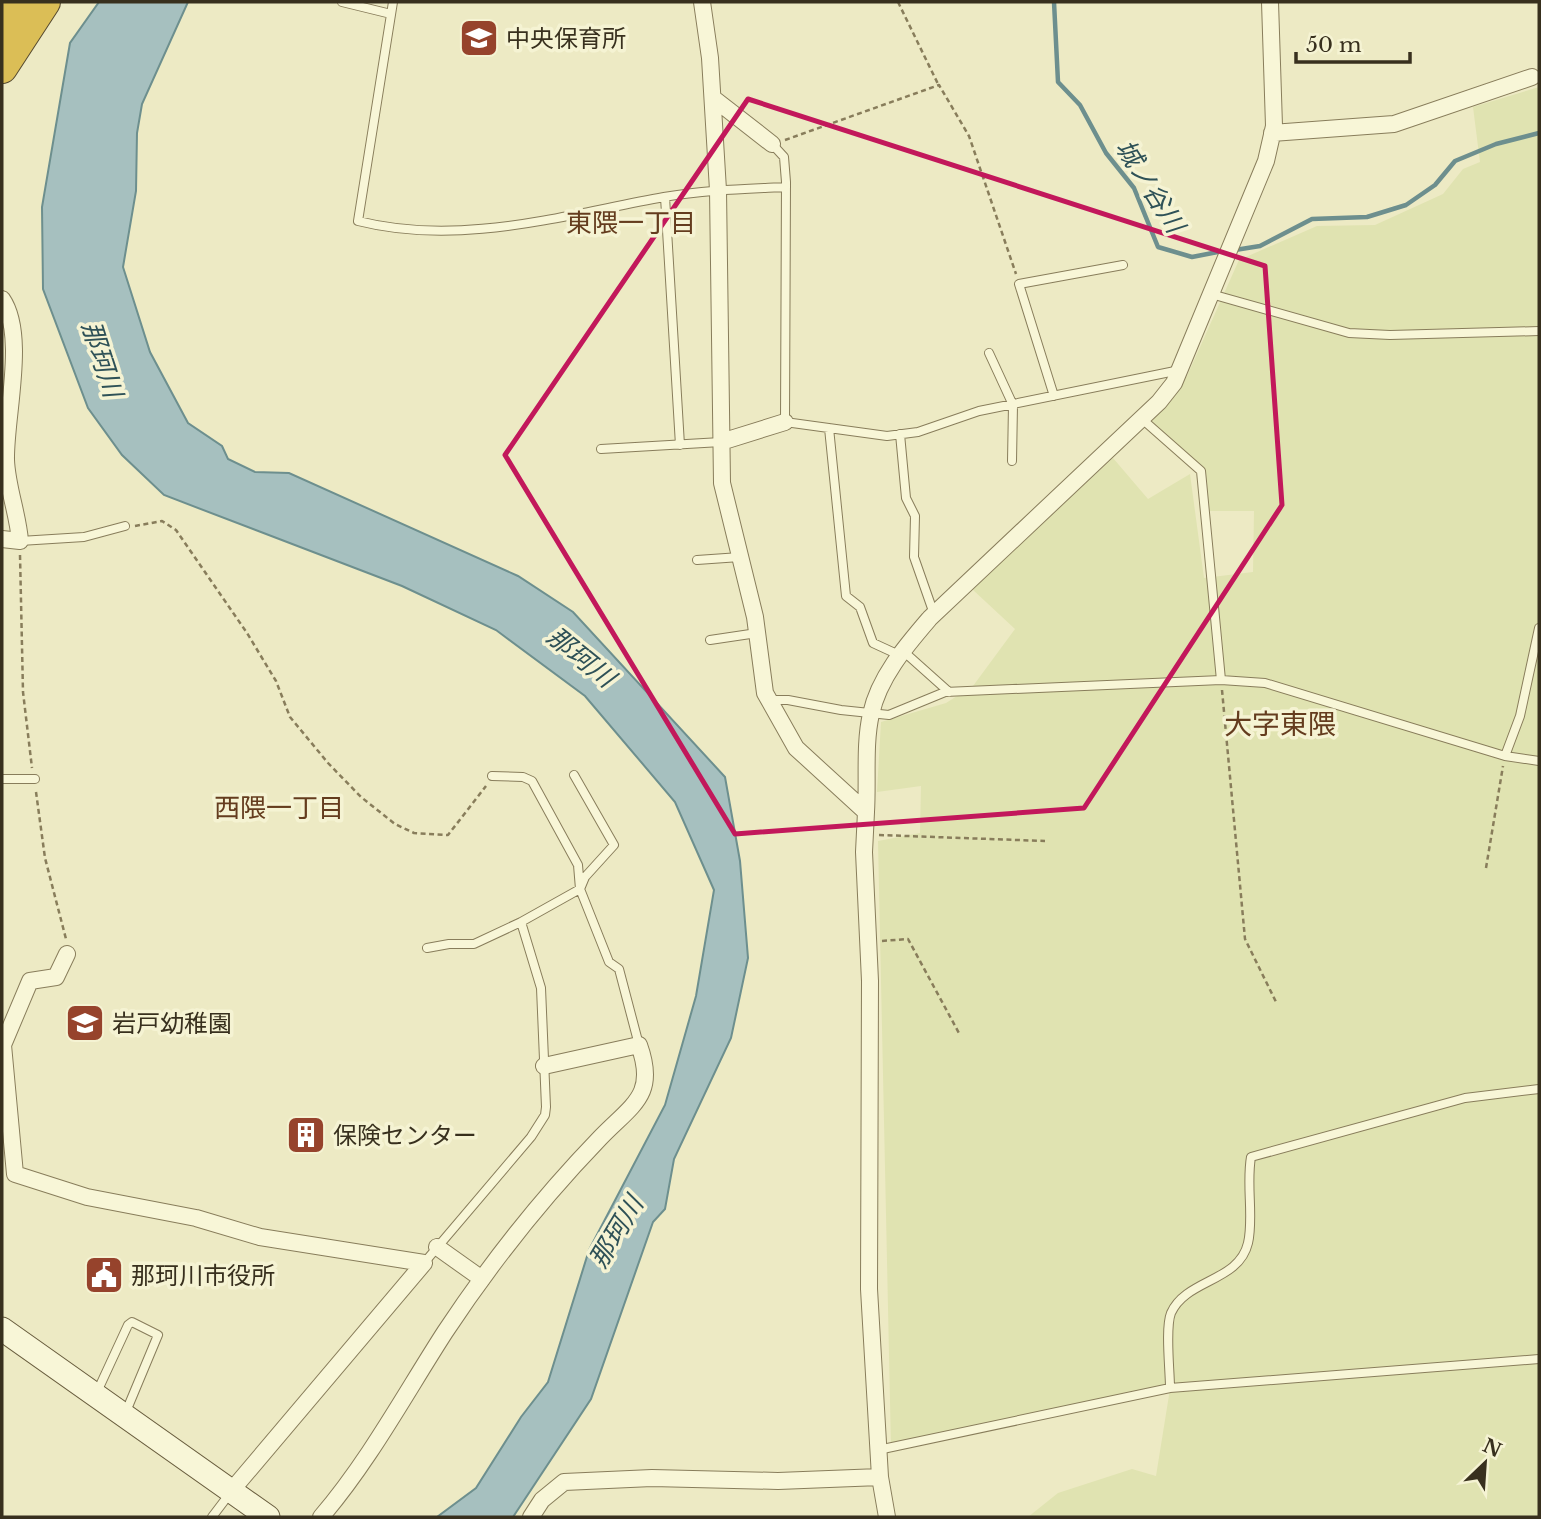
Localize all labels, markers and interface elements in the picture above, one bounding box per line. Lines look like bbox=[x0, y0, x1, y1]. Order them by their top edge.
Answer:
school or university icon: 中央保育所 bbox=[458, 17, 500, 59]
scale bar bbox=[1296, 21, 1410, 65]
place label: 中央保育所 bbox=[506, 24, 626, 53]
text: 50 m bbox=[1306, 32, 1362, 58]
water label: 城ノ谷川 bbox=[1109, 133, 1193, 241]
district label: 東隈一丁目 bbox=[566, 207, 696, 239]
water label: 那珂川 bbox=[75, 317, 130, 404]
water label: 那珂川 bbox=[541, 620, 624, 696]
district label: 大字東隈 bbox=[1224, 707, 1336, 742]
district label: 西隈一丁目 bbox=[214, 792, 344, 824]
school or university icon: 岩戸幼稚園 bbox=[64, 1002, 106, 1044]
place label: 岩戸幼稚園 bbox=[112, 1009, 232, 1038]
building icon: 保険センター bbox=[285, 1114, 327, 1156]
place label: 保険センター bbox=[333, 1121, 477, 1150]
water label: 那珂川 bbox=[582, 1188, 651, 1274]
public building icon: 那珂川市役所 bbox=[83, 1254, 125, 1296]
place label: 那珂川市役所 bbox=[131, 1261, 275, 1290]
north arrow bbox=[1450, 1428, 1520, 1498]
text: N bbox=[1479, 1434, 1505, 1462]

